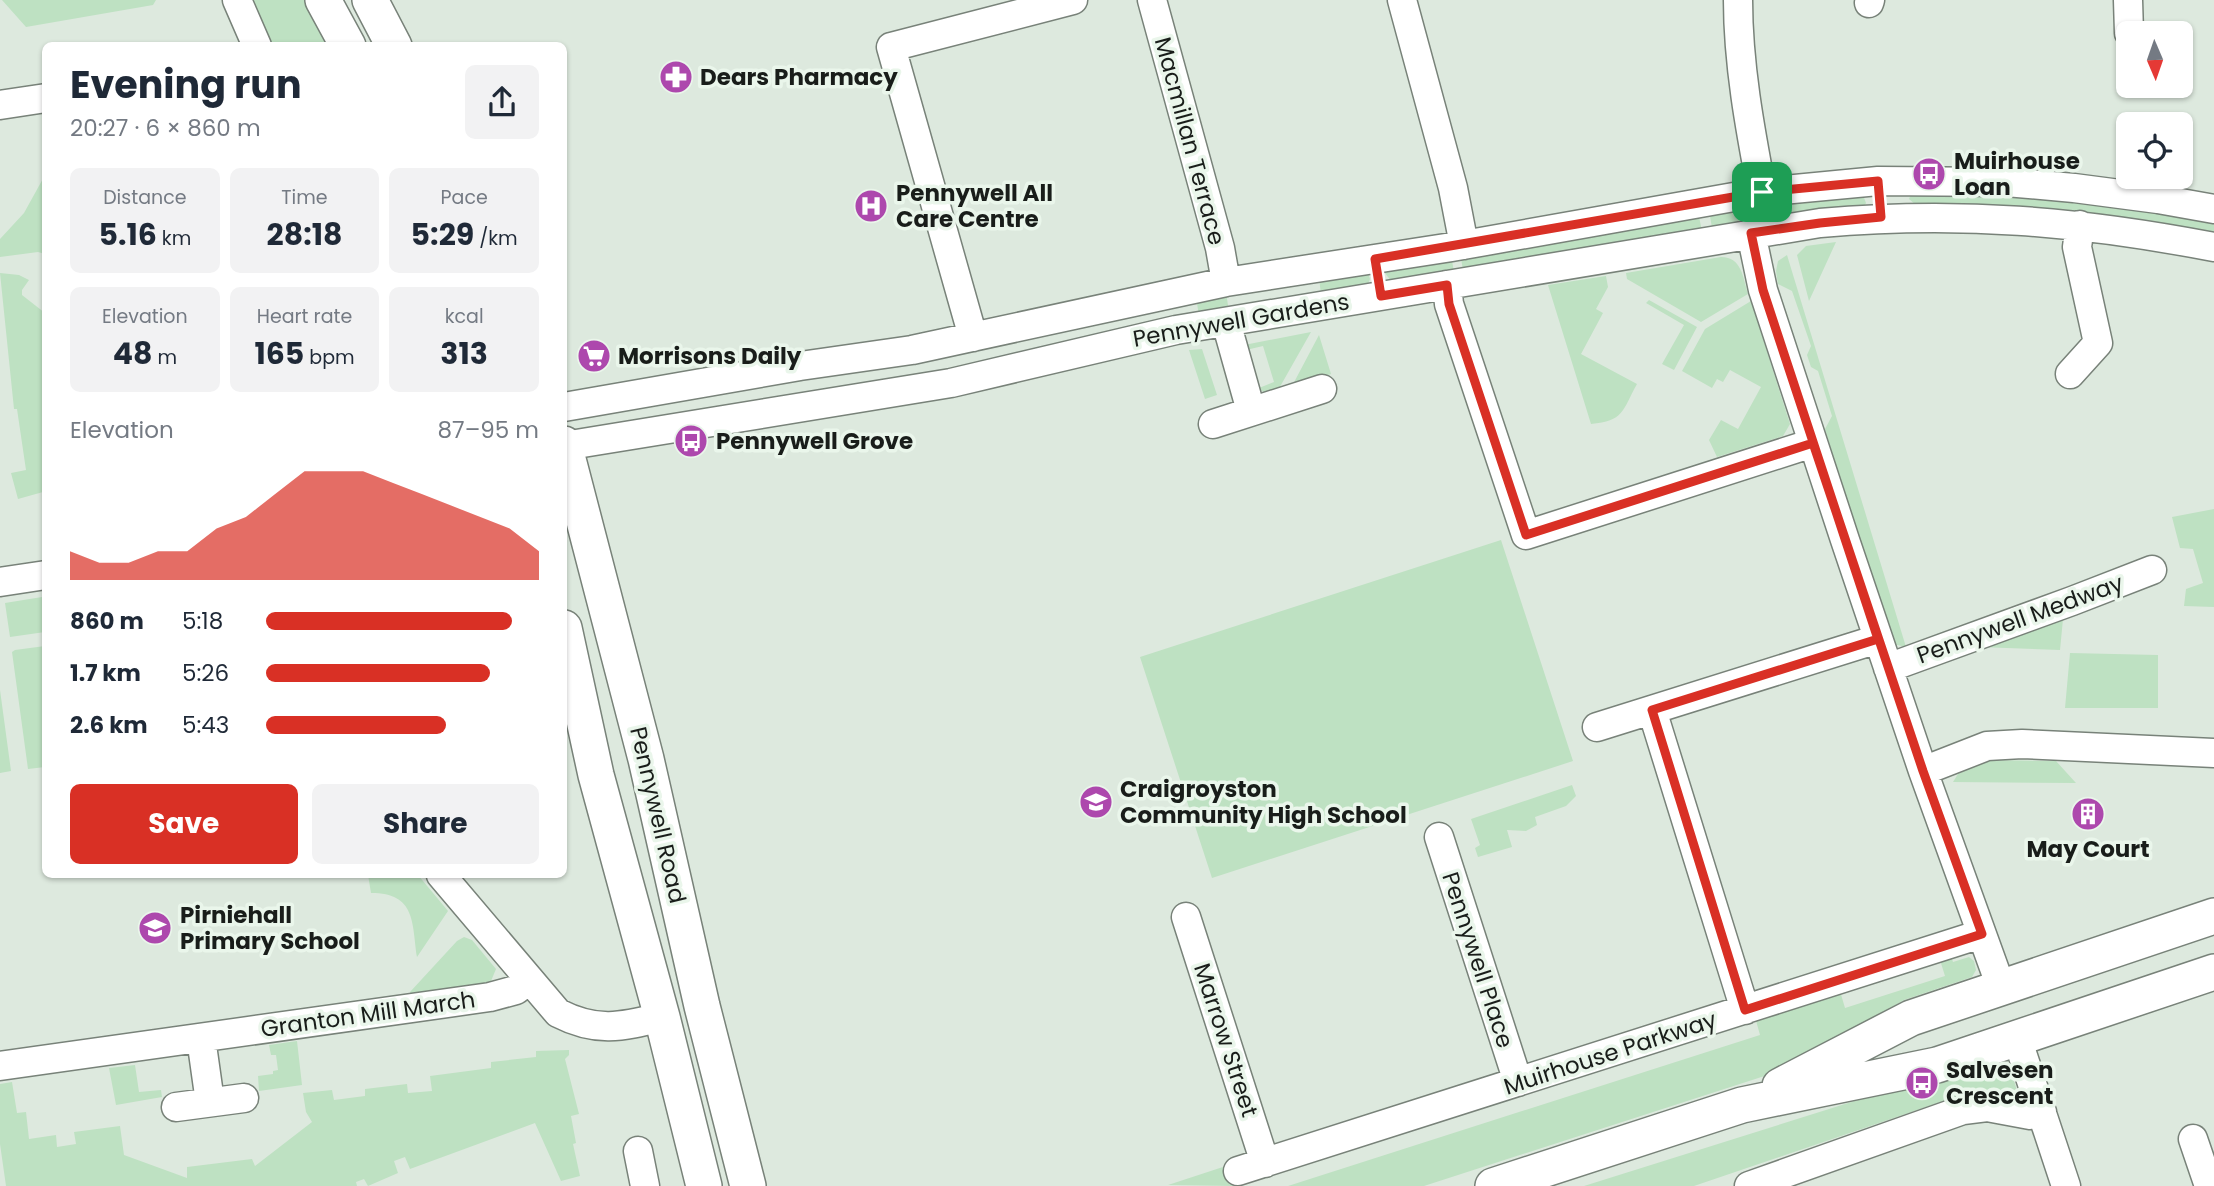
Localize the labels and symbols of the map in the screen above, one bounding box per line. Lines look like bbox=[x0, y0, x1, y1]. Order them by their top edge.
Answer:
north arrow bbox=[2116, 21, 2193, 98]
street label: Macmillan Terrace bbox=[1147, 33, 1233, 249]
pharmacy icon: Dears Pharmacy bbox=[657, 58, 695, 96]
place label: Dears Pharmacy bbox=[700, 61, 898, 93]
place label: Muirhouse Loan bbox=[1954, 145, 2080, 203]
bus stop icon: Muirhouse Loan bbox=[1910, 155, 1948, 193]
pin bbox=[1732, 162, 1792, 222]
place label: Pennywell All Care Centre bbox=[896, 177, 1053, 235]
hospital icon: Pennywell All Care Centre bbox=[852, 187, 890, 225]
street label: Pennywell Gardens bbox=[1130, 285, 1352, 355]
supermarket icon: Morrisons Daily bbox=[575, 337, 613, 375]
place label: Morrisons Daily bbox=[618, 340, 802, 372]
bus stop icon: Pennywell Grove bbox=[672, 422, 710, 460]
place label: Pennywell Grove bbox=[716, 425, 913, 457]
street label: Pennywell Medway bbox=[1912, 567, 2128, 671]
street label: Pennywell Road bbox=[622, 724, 694, 906]
place label: Craigroyston Community High School bbox=[1120, 773, 1407, 831]
school or university icon: Craigroyston Community High School bbox=[1077, 783, 1115, 821]
building icon: May Court bbox=[2069, 795, 2107, 833]
place label: May Court bbox=[2026, 833, 2150, 865]
street label: Pennywell Place bbox=[1434, 868, 1522, 1052]
place label: Pirniehall Primary School bbox=[180, 899, 360, 957]
school or university icon: Pirniehall Primary School bbox=[136, 909, 174, 947]
street label: Marrow Street bbox=[1186, 959, 1266, 1121]
street label: Granton Mill March bbox=[259, 983, 477, 1045]
street label: Muirhouse Parkway bbox=[1499, 1003, 1721, 1103]
place label: Salvesen Crescent bbox=[1946, 1054, 2054, 1112]
bus stop icon: Salvesen Crescent bbox=[1903, 1064, 1941, 1102]

